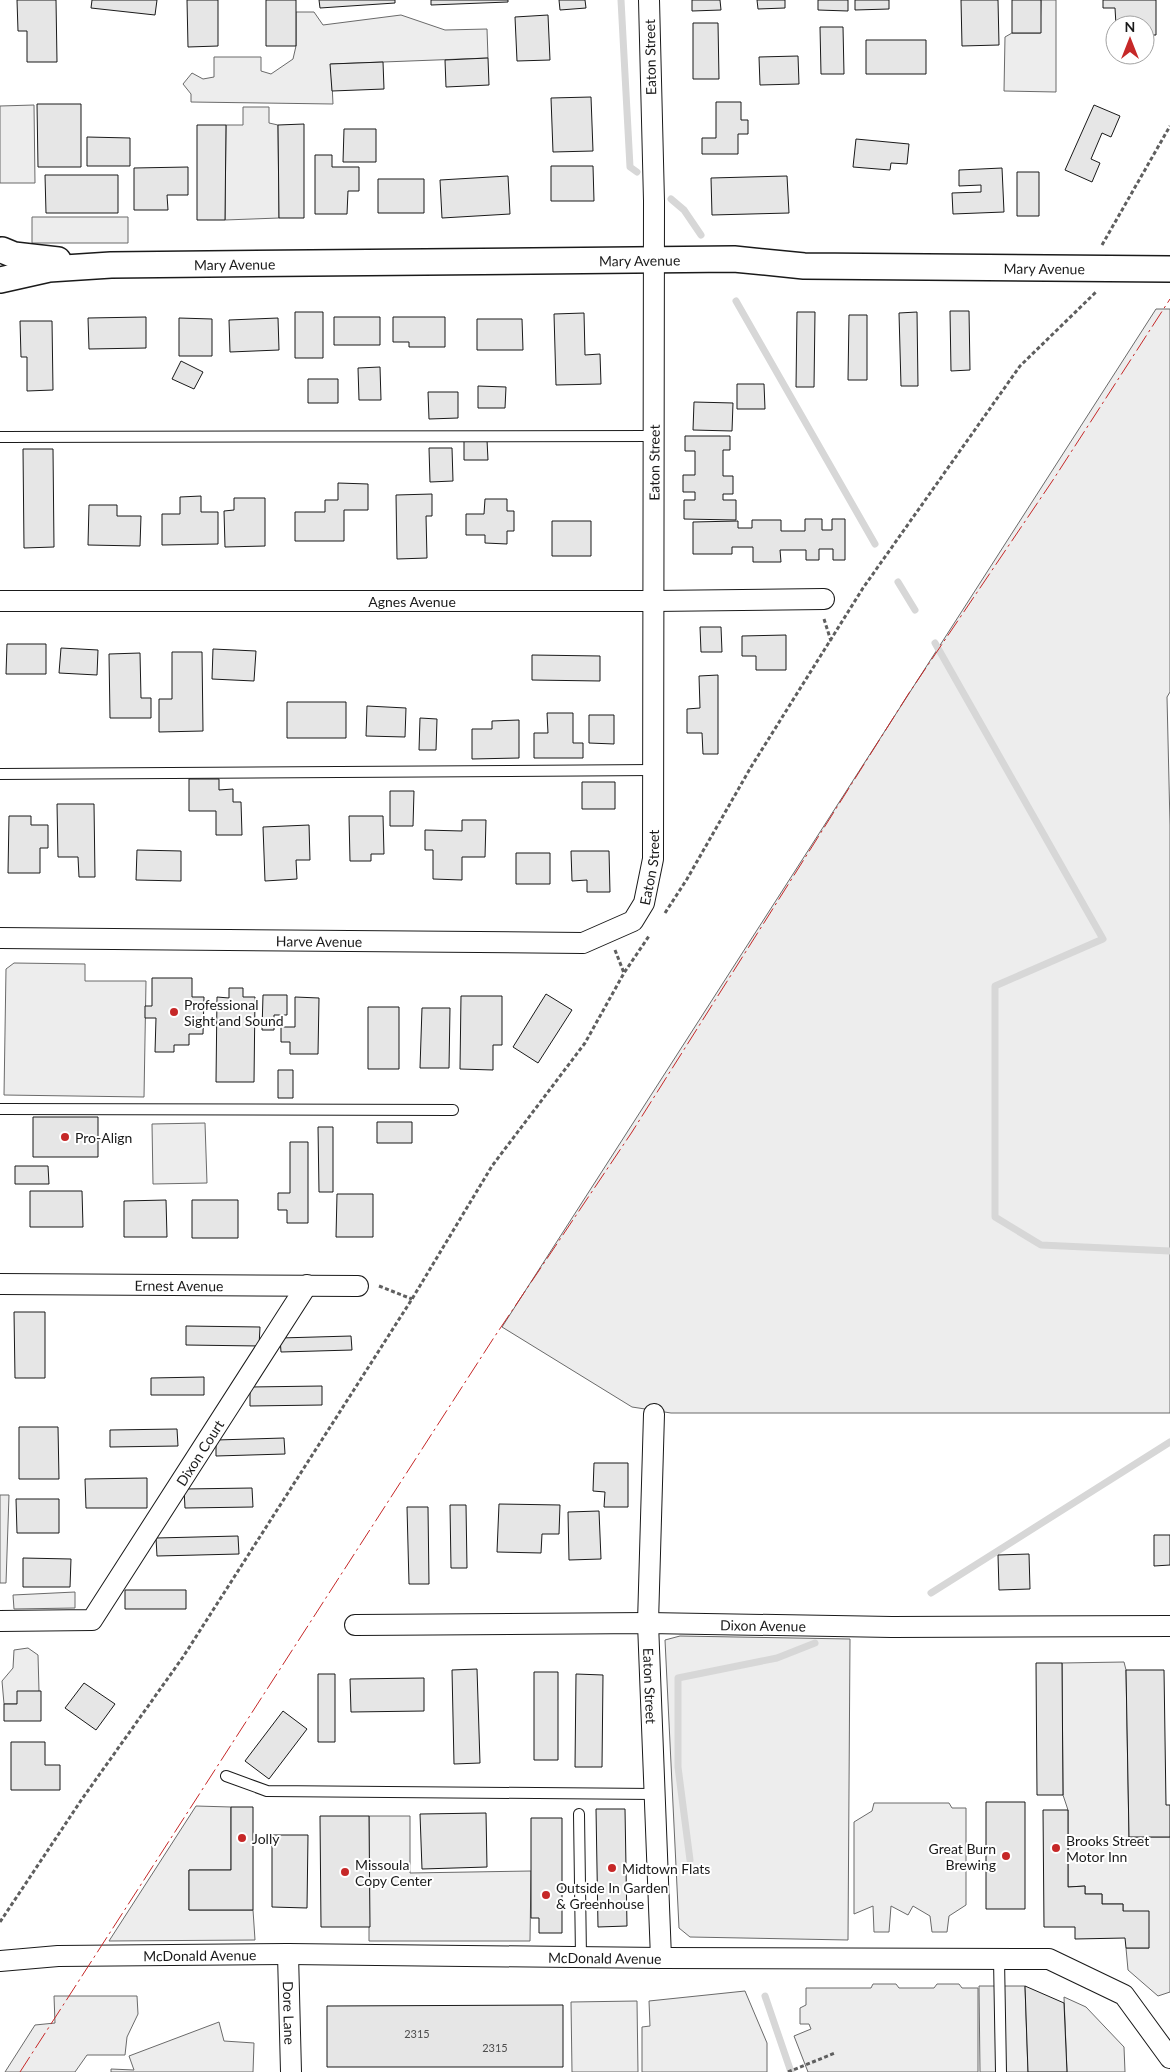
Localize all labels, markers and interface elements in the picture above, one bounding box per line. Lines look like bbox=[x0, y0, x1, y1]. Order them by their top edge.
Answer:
north arrow bbox=[1105, 15, 1155, 65]
text: N bbox=[1125, 18, 1135, 35]
street label: Eaton Street bbox=[641, 19, 659, 95]
street label: Mary Avenue bbox=[599, 251, 680, 269]
street label: Mary Avenue bbox=[194, 255, 275, 273]
street label: Mary Avenue bbox=[1004, 259, 1085, 277]
street label: Eaton Street bbox=[645, 425, 662, 501]
street label: Agnes Avenue bbox=[368, 593, 456, 610]
street label: Eaton Street bbox=[635, 830, 662, 906]
street label: Harve Avenue bbox=[276, 932, 362, 950]
place label: Professional Sight and Sound bbox=[184, 996, 284, 1029]
marker: Professional Sight and Sound bbox=[168, 1006, 180, 1018]
place label: Pro-Align bbox=[75, 1129, 132, 1146]
marker: Pro-Align bbox=[59, 1131, 71, 1143]
street label: Ernest Avenue bbox=[135, 1276, 223, 1294]
street label: Dixon Court bbox=[172, 1416, 227, 1489]
street label: Dixon Avenue bbox=[720, 1616, 806, 1634]
street label: Eaton Street bbox=[640, 1647, 660, 1724]
place label: Jolly bbox=[252, 1830, 280, 1847]
marker: Jolly bbox=[236, 1832, 248, 1844]
place label: Brooks Street Motor Inn bbox=[1066, 1832, 1149, 1865]
place label: Great Burn Brewing bbox=[929, 1840, 996, 1873]
marker: Brooks Street Motor Inn bbox=[1050, 1842, 1062, 1854]
marker: Great Burn Brewing bbox=[1000, 1850, 1012, 1862]
place label: Missoula Copy Center bbox=[355, 1856, 432, 1889]
place label: Midtown Flats bbox=[622, 1860, 710, 1877]
marker: Midtown Flats bbox=[606, 1862, 618, 1874]
marker: Missoula Copy Center bbox=[339, 1866, 351, 1878]
place label: Outside In Garden & Greenhouse bbox=[556, 1879, 668, 1912]
marker: Outside In Garden & Greenhouse bbox=[540, 1889, 552, 1901]
street label: McDonald Avenue bbox=[143, 1946, 257, 1964]
street label: McDonald Avenue bbox=[548, 1948, 662, 1967]
street label: Dore Lane bbox=[280, 1981, 299, 2045]
house number: 2315 bbox=[404, 2027, 430, 2040]
house number: 2315 bbox=[482, 2041, 508, 2054]

